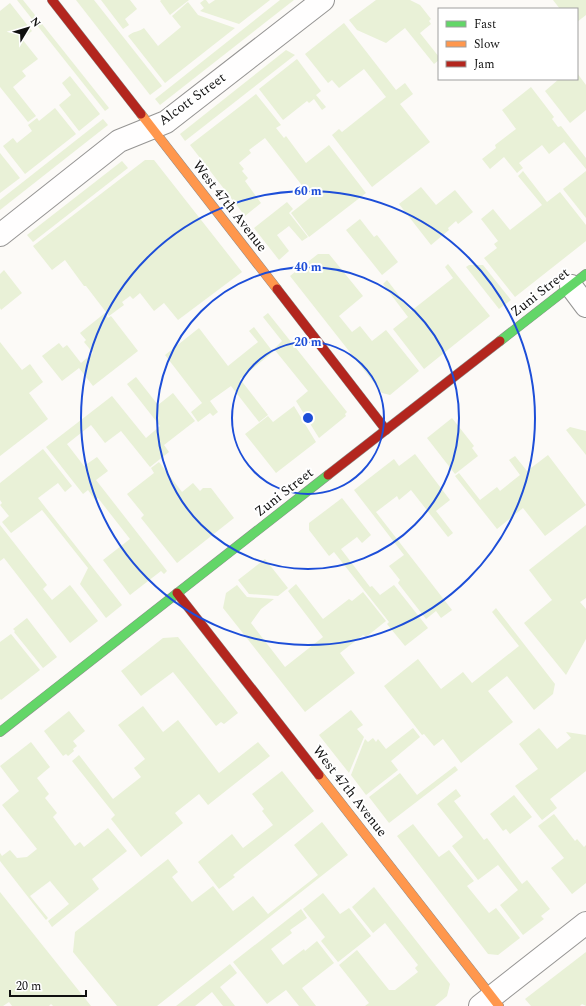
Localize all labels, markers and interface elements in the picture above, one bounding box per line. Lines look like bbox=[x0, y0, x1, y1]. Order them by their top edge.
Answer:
north arrow bbox=[8, 8, 48, 48]
legend bbox=[438, 8, 578, 80]
text: N bbox=[26, 13, 45, 31]
text: Fast bbox=[474, 15, 496, 34]
text: Slow bbox=[474, 35, 500, 54]
text: Jam bbox=[474, 55, 495, 74]
street label: Alcott Street bbox=[154, 67, 230, 131]
street label: West 47th Avenue bbox=[187, 156, 273, 257]
text: 60 m bbox=[294, 182, 322, 201]
text: 40 m bbox=[294, 258, 322, 277]
street label: Zuni Street bbox=[506, 262, 574, 322]
text: 20 m bbox=[294, 333, 322, 352]
centre of rings bbox=[301, 411, 315, 425]
street label: Zuni Street bbox=[250, 462, 318, 522]
street label: West 47th Avenue bbox=[307, 741, 393, 842]
scale bar bbox=[10, 972, 86, 998]
text: 20 m bbox=[16, 977, 41, 996]

